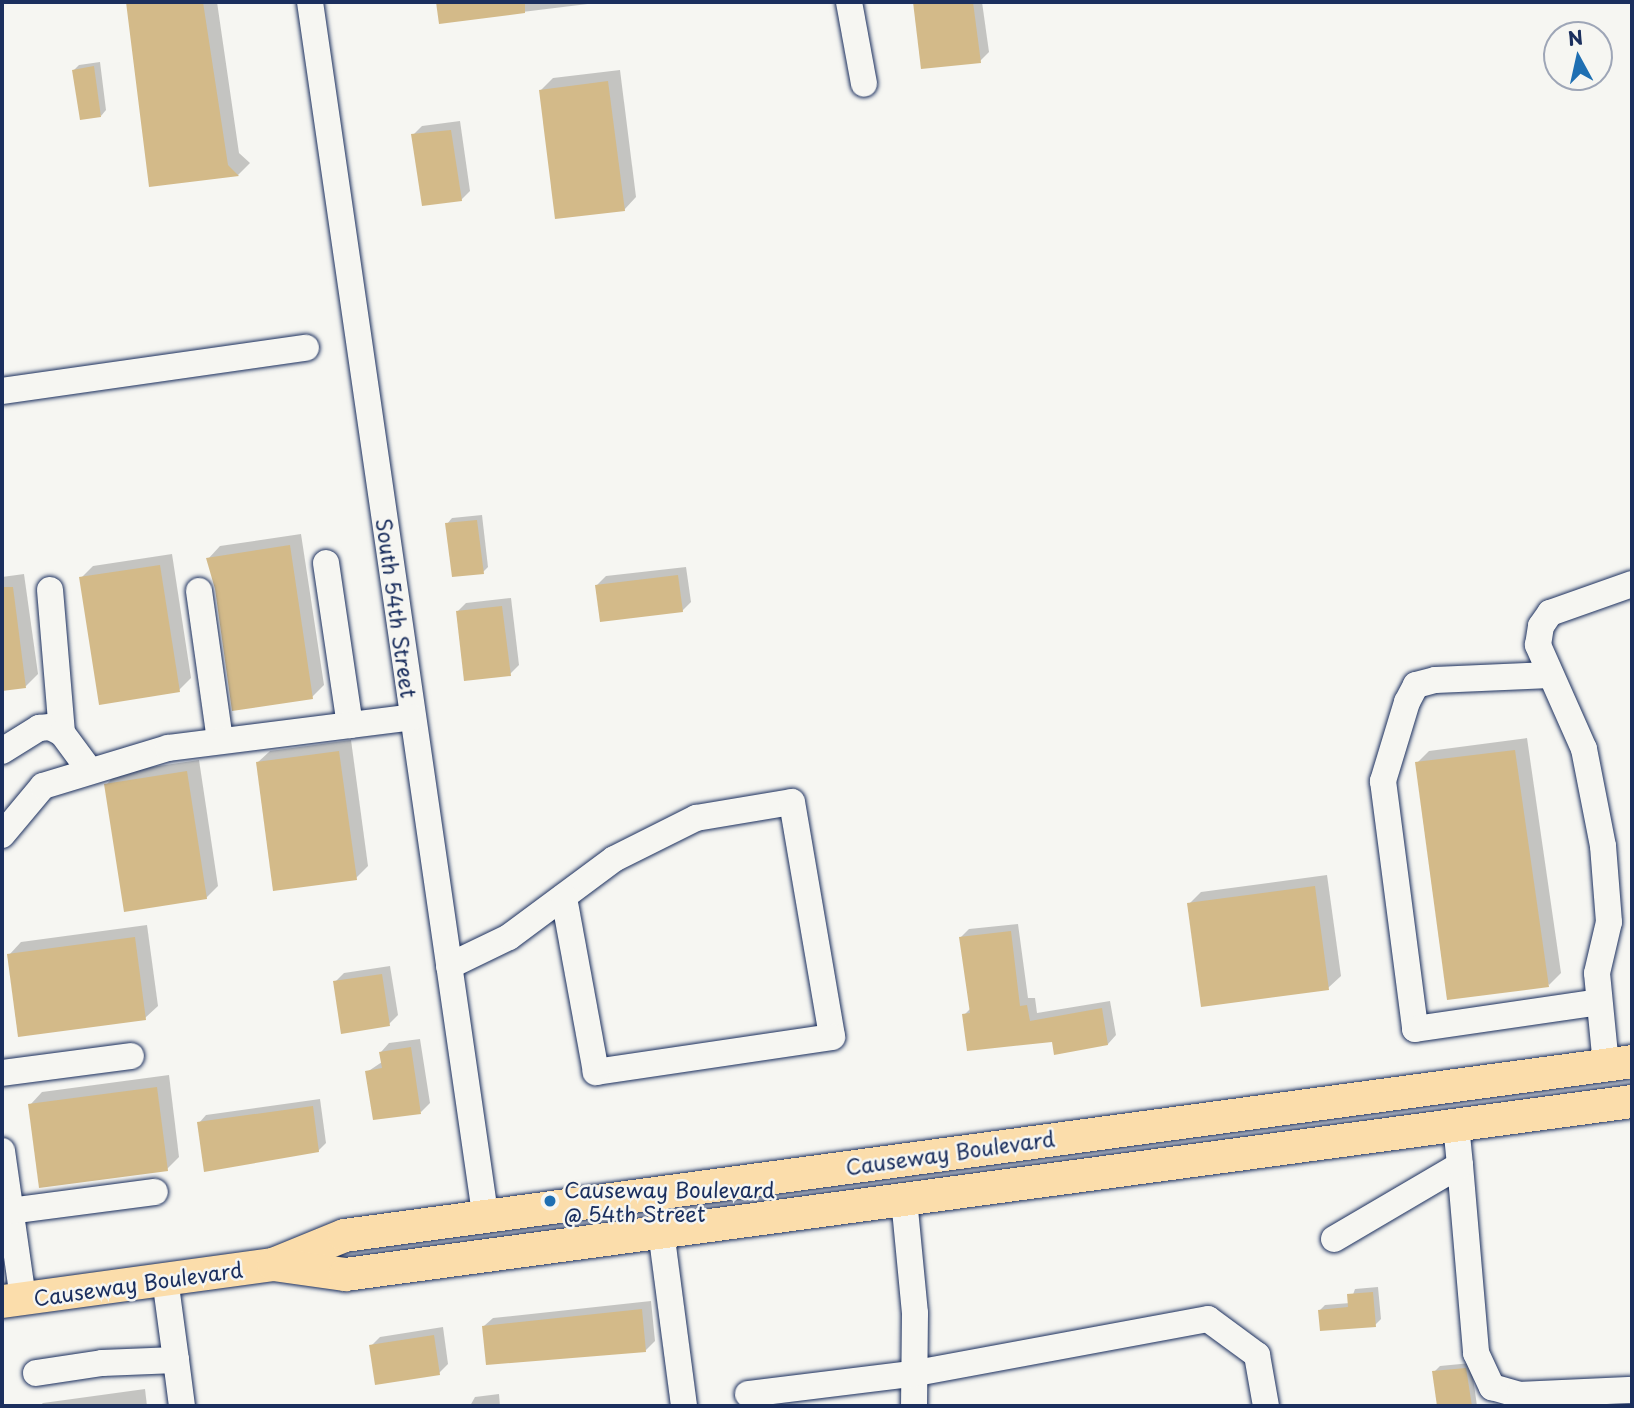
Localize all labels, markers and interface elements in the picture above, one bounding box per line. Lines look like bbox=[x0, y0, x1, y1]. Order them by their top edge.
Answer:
north arrow bbox=[1543, 21, 1613, 91]
text: N bbox=[1566, 22, 1585, 52]
street label: South 54th Street bbox=[372, 516, 422, 700]
street label: Causeway Boulevard bbox=[845, 1125, 1055, 1179]
place label: Causeway Boulevard @ 54th Street bbox=[564, 1176, 774, 1226]
marker: Causeway Boulevard @ 54th Street bbox=[542, 1193, 558, 1209]
street label: Causeway Boulevard bbox=[33, 1256, 243, 1310]

